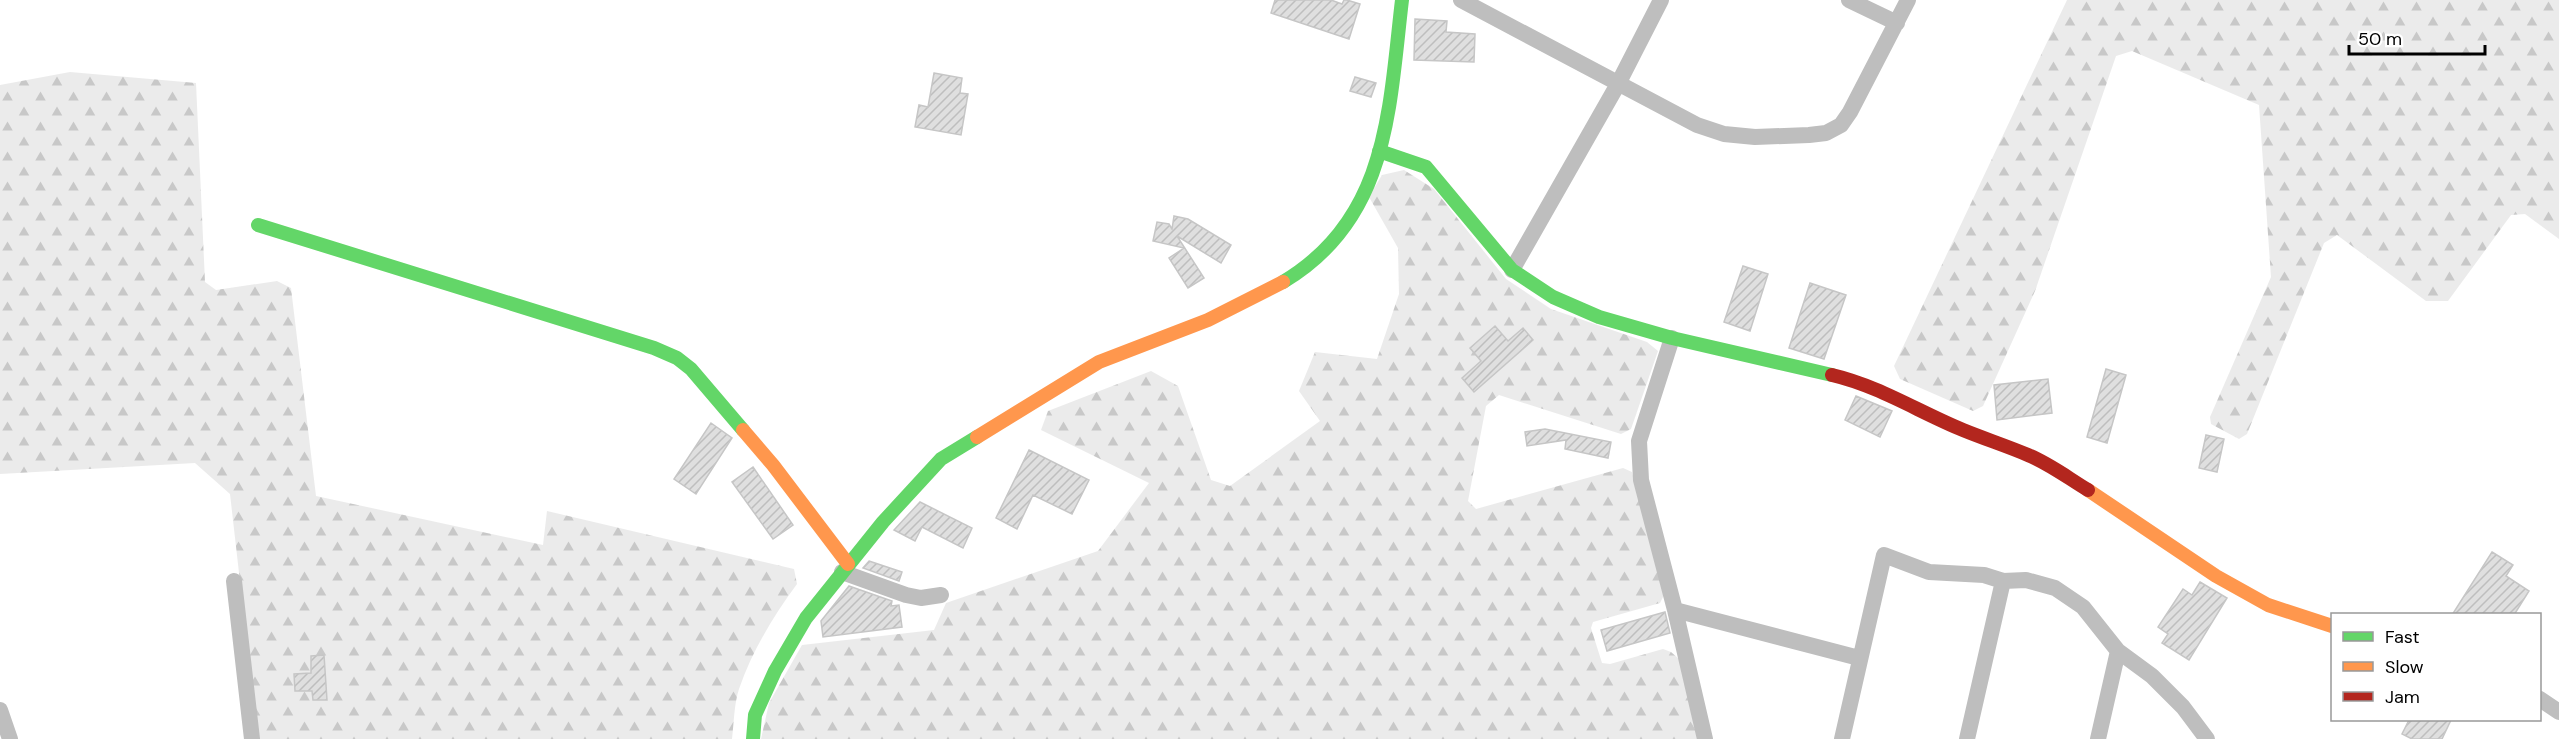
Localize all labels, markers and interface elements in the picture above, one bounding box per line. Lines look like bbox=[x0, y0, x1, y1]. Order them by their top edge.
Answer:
scale bar bbox=[2349, 18, 2486, 56]
text: 50 m bbox=[2358, 27, 2402, 51]
legend bbox=[2331, 613, 2541, 721]
text: Fast bbox=[2385, 625, 2420, 649]
text: Slow bbox=[2385, 655, 2424, 679]
text: Jam bbox=[2385, 685, 2420, 709]

